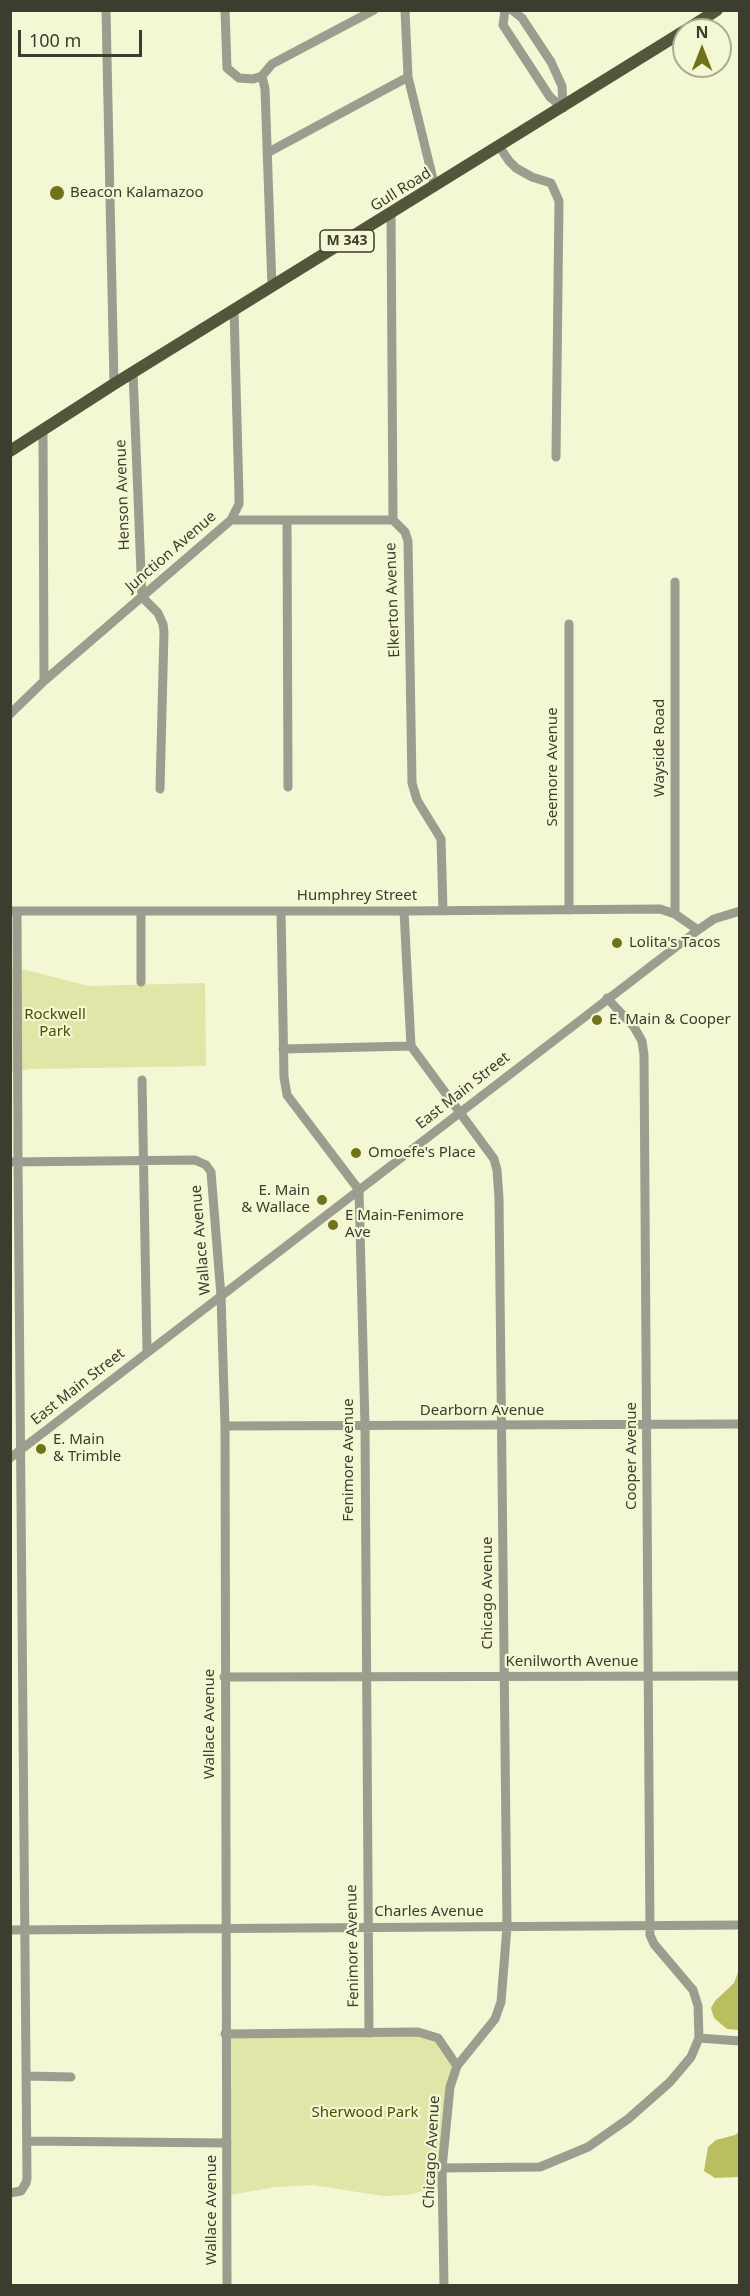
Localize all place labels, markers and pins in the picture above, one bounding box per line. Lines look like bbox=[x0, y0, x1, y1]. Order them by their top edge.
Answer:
marker: Beacon Kalamazoo bbox=[48, 184, 66, 202]
place label: Beacon Kalamazoo bbox=[70, 184, 204, 202]
place label: Lolita's Tacos bbox=[629, 934, 720, 952]
marker: Lolita's Tacos bbox=[610, 936, 624, 950]
place label: E. Main & Cooper bbox=[609, 1011, 731, 1029]
marker: E. Main & Cooper bbox=[590, 1013, 604, 1027]
place label: Omoefe's Place bbox=[368, 1144, 476, 1162]
marker: Omoefe's Place bbox=[349, 1146, 363, 1160]
place label: E. Main & Wallace bbox=[241, 1182, 310, 1217]
marker: E. Main & Wallace bbox=[315, 1193, 329, 1207]
place label: E Main-Fenimore Ave bbox=[345, 1207, 464, 1242]
marker: E Main-Fenimore Ave bbox=[326, 1218, 340, 1232]
place label: E. Main & Trimble bbox=[53, 1431, 121, 1466]
marker: E. Main & Trimble bbox=[34, 1442, 48, 1456]

